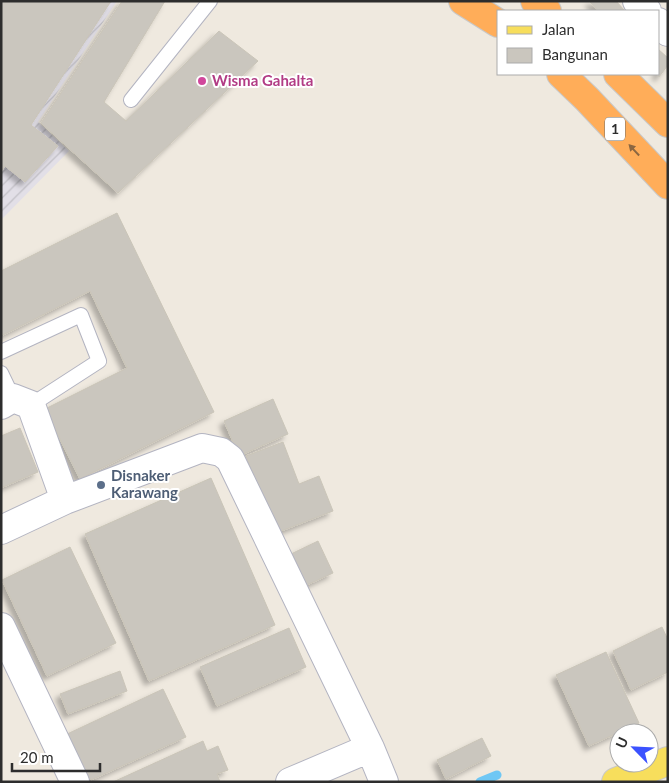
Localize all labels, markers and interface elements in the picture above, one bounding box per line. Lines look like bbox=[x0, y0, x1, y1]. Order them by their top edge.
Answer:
legend bbox=[497, 10, 659, 75]
text: Jalan bbox=[542, 20, 575, 38]
text: Bangunan bbox=[542, 45, 608, 63]
place label: Wisma Gahalta bbox=[212, 71, 313, 89]
marker: Wisma Gahalta bbox=[196, 75, 208, 87]
road number: 1 bbox=[605, 118, 625, 140]
one-way arrow bbox=[628, 144, 640, 156]
place label: Disnaker Karawang bbox=[111, 466, 178, 501]
marker: Disnaker Karawang bbox=[95, 479, 107, 491]
north arrow bbox=[609, 723, 659, 773]
text: U bbox=[612, 734, 632, 751]
scale bar bbox=[12, 740, 100, 772]
text: 20 m bbox=[20, 748, 54, 766]

